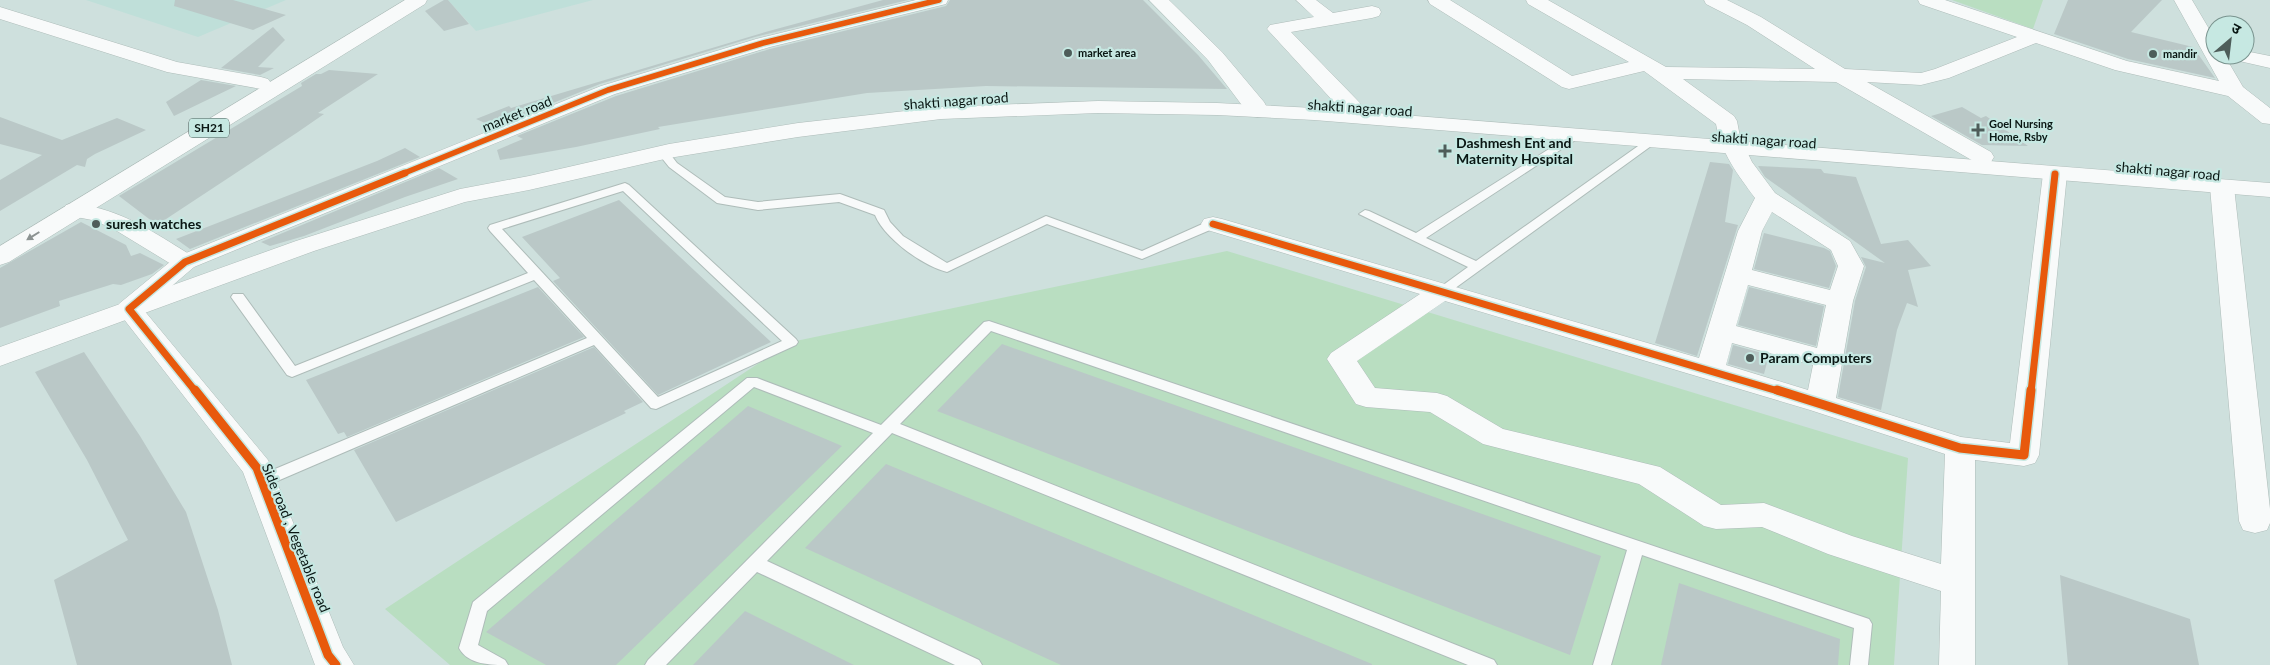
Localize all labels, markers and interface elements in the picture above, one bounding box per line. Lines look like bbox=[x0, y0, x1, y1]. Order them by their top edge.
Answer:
north arrow bbox=[2205, 15, 2255, 65]
text: उ bbox=[2229, 19, 2245, 38]
place label: market area bbox=[1078, 46, 1136, 59]
marker: market area bbox=[1062, 47, 1074, 59]
place label: mandir bbox=[2163, 47, 2198, 60]
marker: mandir bbox=[2147, 48, 2159, 60]
street label: shakti nagar road bbox=[903, 88, 1009, 113]
street label: market road bbox=[479, 92, 554, 135]
street label: shakti nagar road bbox=[1307, 95, 1413, 120]
place label: Goel Nursing Home, Rsby bbox=[1989, 117, 2053, 143]
road number: SH21 bbox=[189, 119, 229, 138]
marker: Goel Nursing Home, Rsby bbox=[1971, 123, 1985, 137]
street label: shakti nagar road bbox=[1711, 127, 1817, 152]
place label: Dashmesh Ent and Maternity Hospital bbox=[1456, 134, 1573, 167]
marker: Dashmesh Ent and Maternity Hospital bbox=[1438, 144, 1452, 158]
street label: shakti nagar road bbox=[2115, 157, 2221, 184]
place label: suresh watches bbox=[106, 215, 201, 232]
marker: suresh watches bbox=[90, 218, 102, 230]
one-way arrow bbox=[27, 231, 40, 240]
place label: Param Computers bbox=[1760, 349, 1872, 366]
marker: Param Computers bbox=[1744, 352, 1756, 364]
street label: Side road , Vegetable road bbox=[259, 461, 334, 615]

